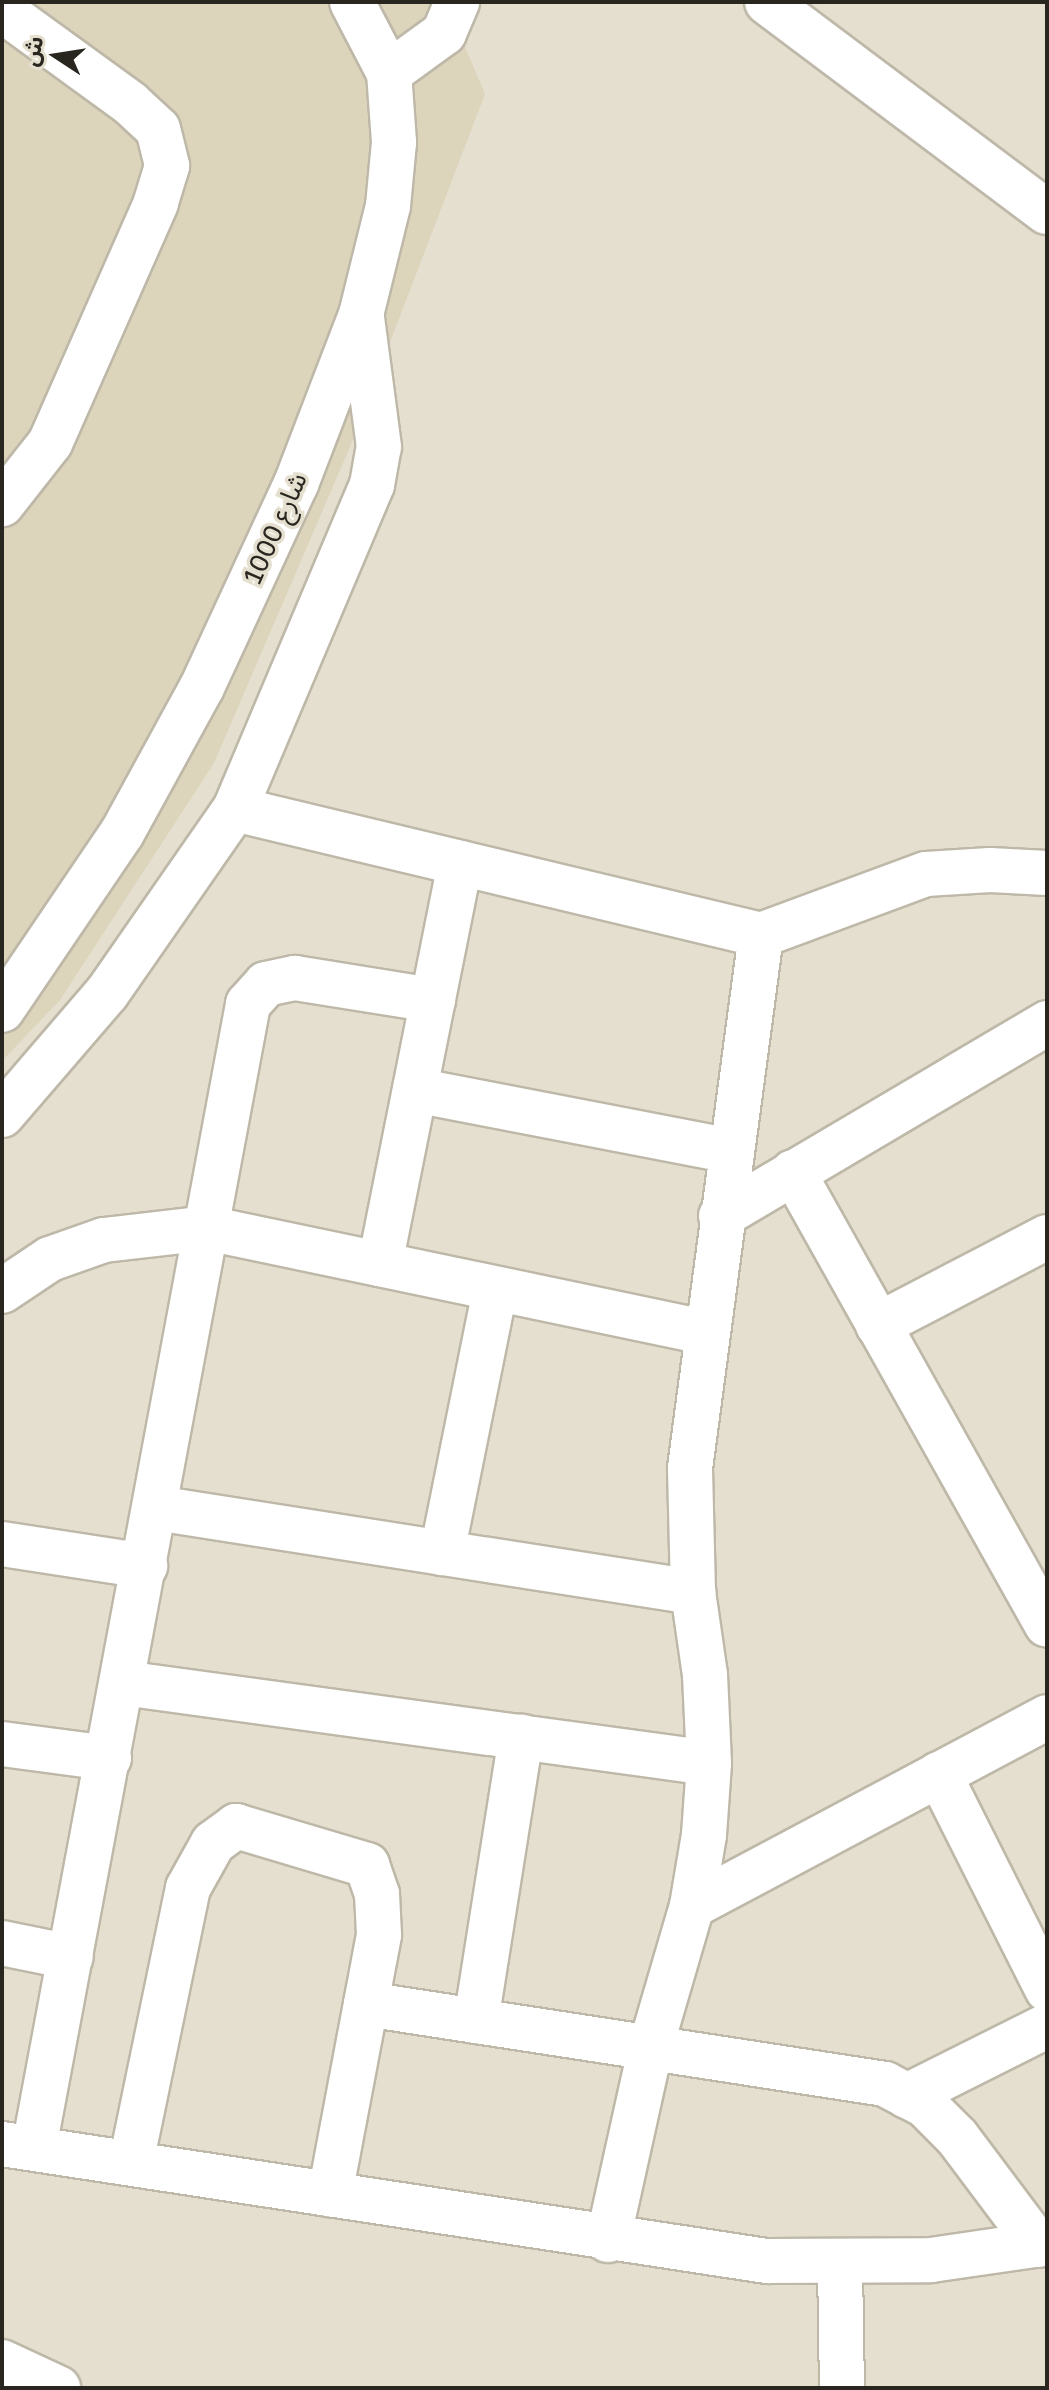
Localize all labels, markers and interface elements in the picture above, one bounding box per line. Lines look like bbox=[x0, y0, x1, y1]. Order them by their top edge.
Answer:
north arrow bbox=[16, 16, 96, 96]
text: ش bbox=[16, 33, 48, 68]
street label: شارع 1000 bbox=[237, 468, 313, 588]

